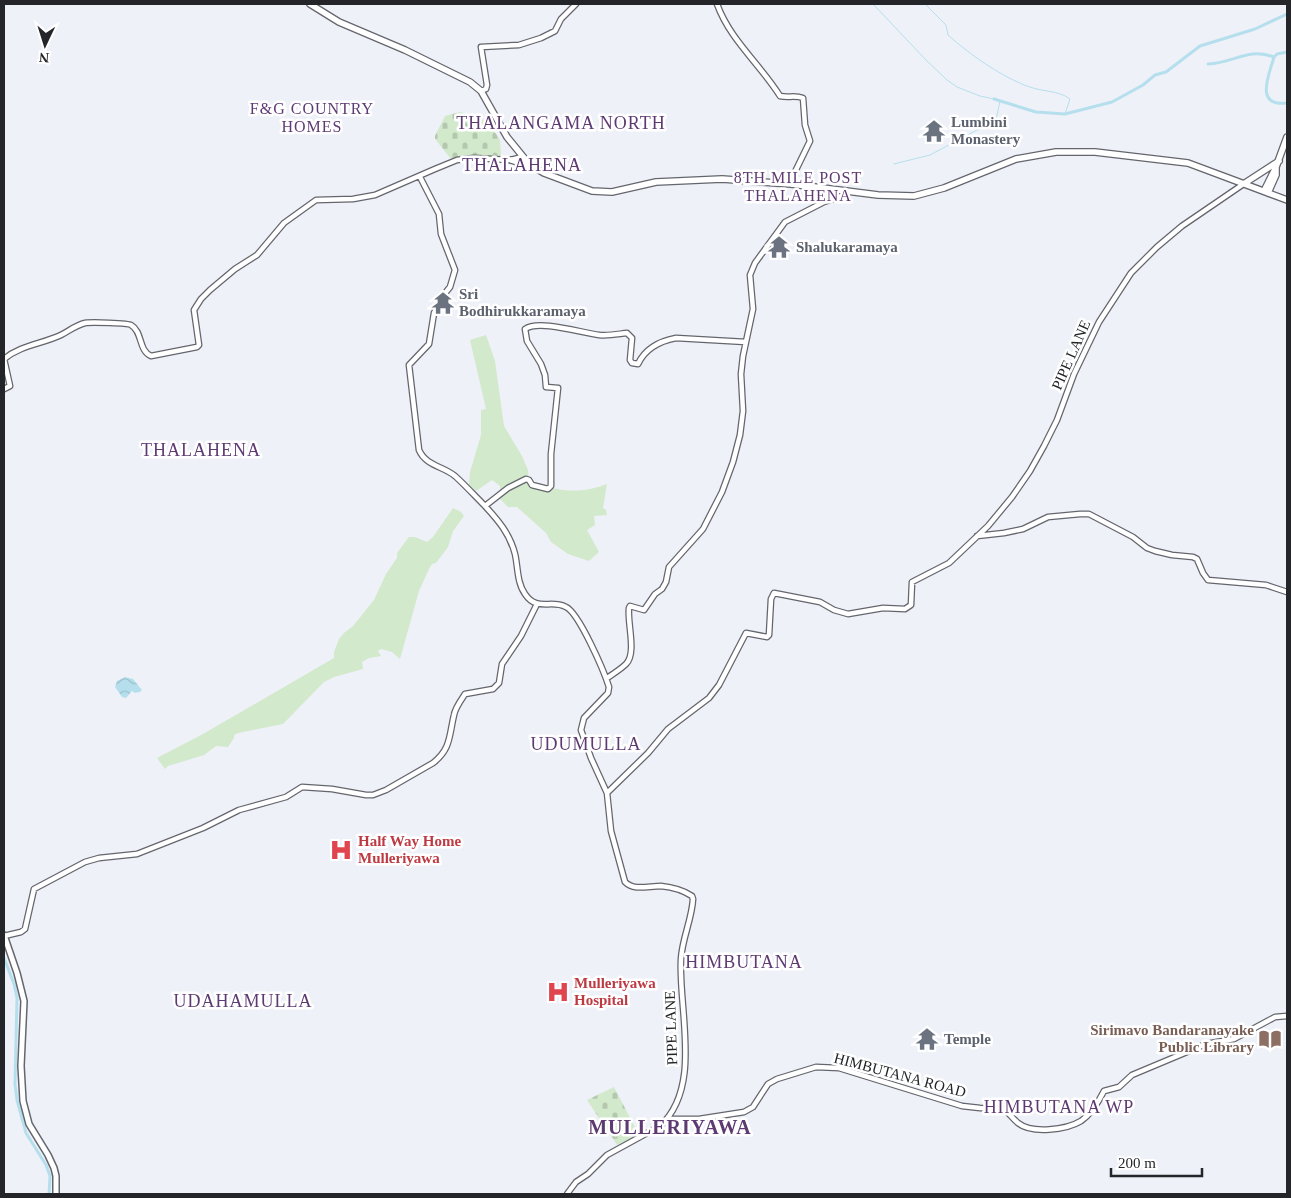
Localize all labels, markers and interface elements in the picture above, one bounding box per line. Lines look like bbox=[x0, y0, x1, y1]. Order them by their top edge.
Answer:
north arrow bbox=[20, 20, 70, 70]
text: N bbox=[39, 50, 50, 65]
district label: F&G COUNTRY HOMES bbox=[250, 100, 374, 135]
district label: THALANGAMA NORTH bbox=[456, 113, 666, 133]
place label: Lumbini Monastery bbox=[951, 114, 1021, 147]
temple icon: Lumbini Monastery bbox=[921, 118, 947, 144]
district label: THALAHENA bbox=[462, 155, 582, 175]
district label: 8TH MILE POST THALAHENA bbox=[734, 169, 862, 204]
temple icon: Shalukaramaya bbox=[766, 234, 792, 260]
place label: Shalukaramaya bbox=[796, 239, 898, 255]
place label: Sri Bodhirukkaramaya bbox=[459, 286, 586, 319]
temple icon: Sri Bodhirukkaramaya bbox=[430, 290, 456, 316]
street label: PIPE LANE bbox=[1049, 318, 1093, 392]
district label: THALAHENA bbox=[141, 440, 261, 460]
district label: UDUMULLA bbox=[531, 734, 642, 754]
place label: Half Way Home Mulleriyawa bbox=[358, 833, 461, 866]
hospital icon: Half Way Home Mulleriyawa bbox=[328, 837, 354, 863]
district label: HIMBUTANA bbox=[685, 952, 803, 972]
place label: Mulleriyawa Hospital bbox=[574, 975, 656, 1008]
hospital icon: Mulleriyawa Hospital bbox=[545, 979, 571, 1005]
street label: PIPE LANE bbox=[662, 990, 680, 1066]
district label: UDAHAMULLA bbox=[174, 991, 313, 1011]
place label: Sirimavo Bandaranayake Public Library bbox=[1090, 1022, 1254, 1055]
temple icon: Temple bbox=[914, 1026, 940, 1052]
library icon: Sirimavo Bandaranayake Public Library bbox=[1257, 1026, 1283, 1052]
place label: Temple bbox=[944, 1031, 991, 1047]
street label: HIMBUTANA ROAD bbox=[832, 1050, 968, 1100]
district label: HIMBUTANA WP bbox=[984, 1097, 1134, 1117]
district label: MULLERIYAWA bbox=[588, 1116, 752, 1138]
scale bar bbox=[1111, 1146, 1202, 1178]
text: 200 m bbox=[1118, 1155, 1156, 1171]

